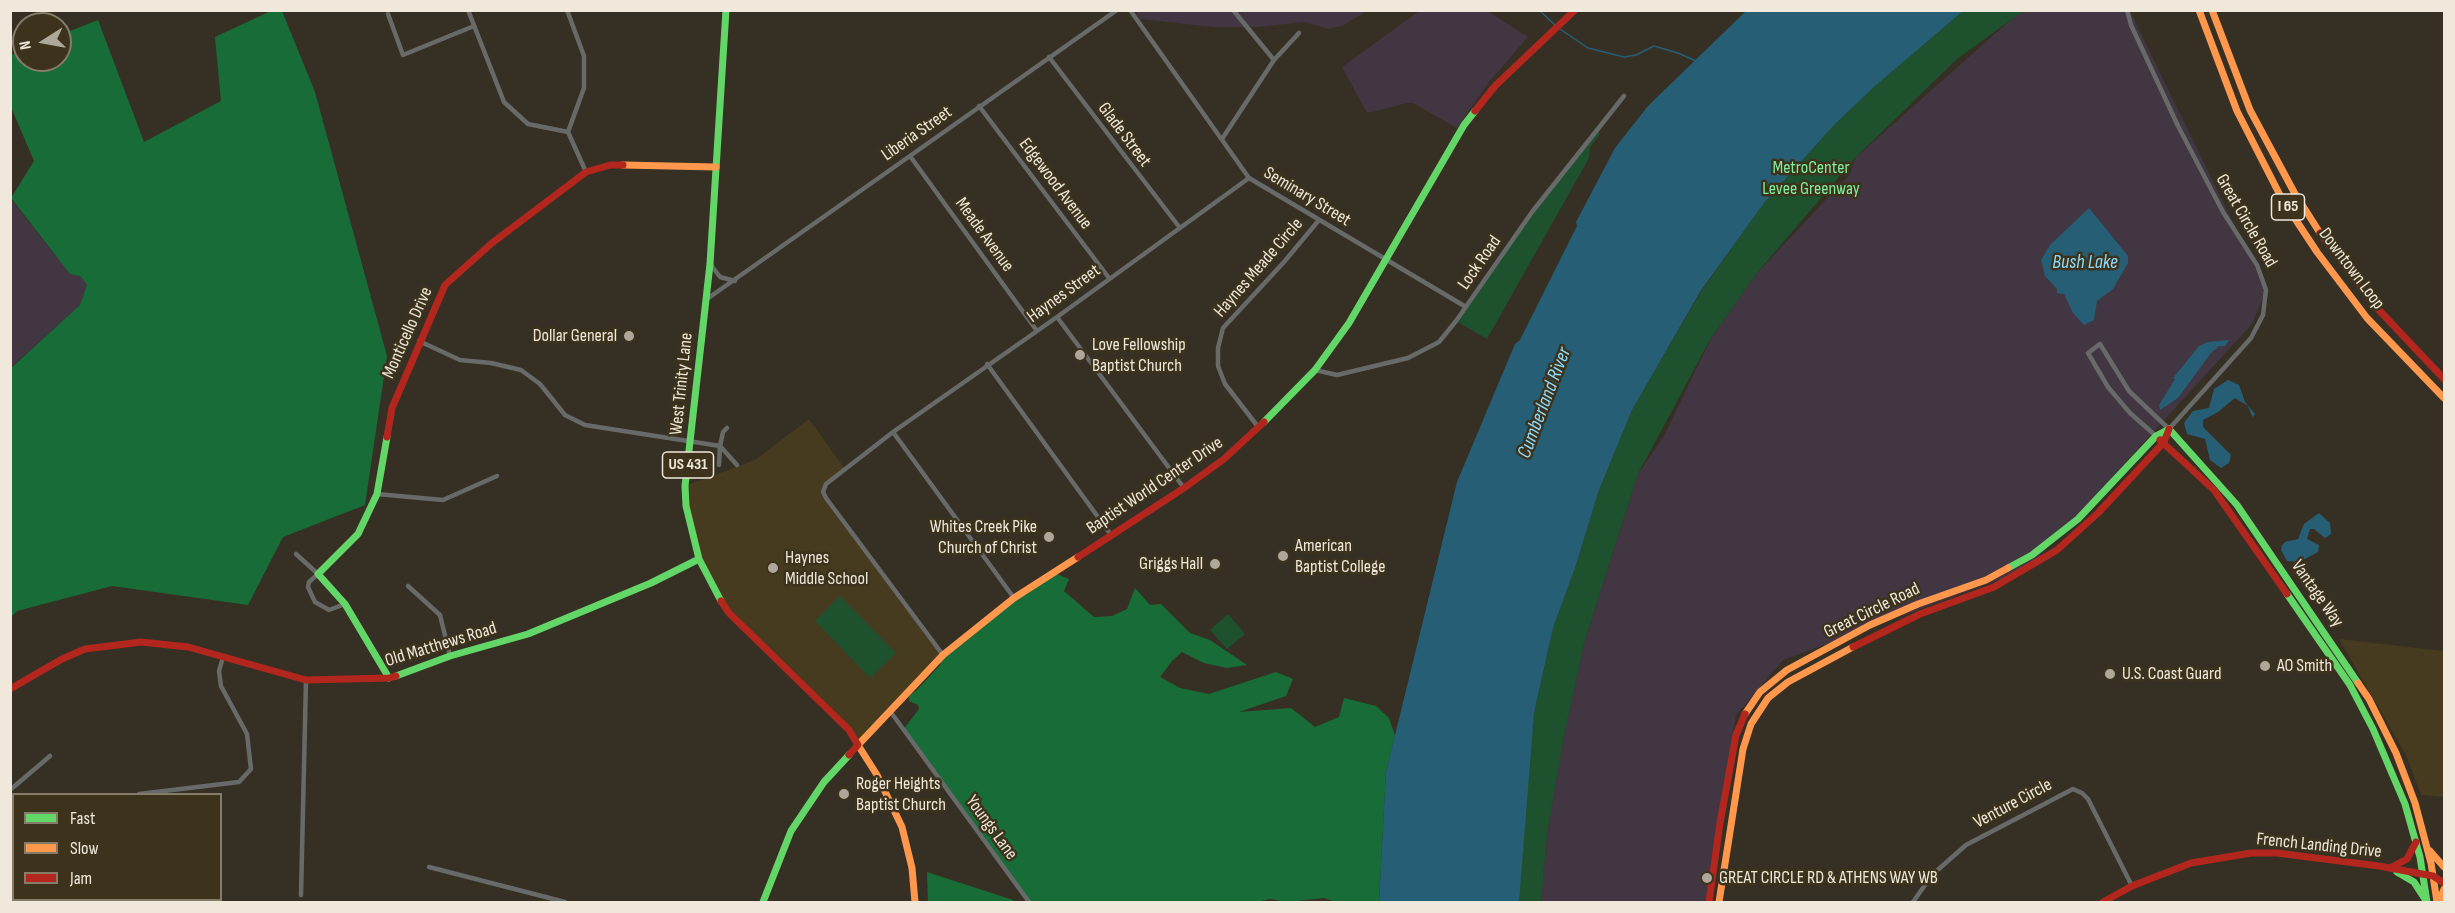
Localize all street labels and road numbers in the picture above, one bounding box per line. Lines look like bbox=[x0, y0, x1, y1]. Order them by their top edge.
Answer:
street label: Glade Street bbox=[1093, 99, 1155, 171]
street label: Liberia Street bbox=[878, 102, 956, 166]
street label: Edgewood Avenue bbox=[1014, 134, 1096, 234]
street label: Seminary Street bbox=[1260, 163, 1354, 231]
street label: Great Circle Road bbox=[2211, 171, 2281, 271]
street label: Meade Avenue bbox=[950, 194, 1018, 276]
road number: I 65 bbox=[2272, 194, 2304, 220]
street label: Haynes Meade Circle bbox=[1210, 214, 1308, 322]
street label: Downtown Loop bbox=[2313, 224, 2389, 314]
street label: Lock Road bbox=[1454, 232, 1506, 294]
street label: Haynes Street bbox=[1023, 260, 1105, 328]
street label: Monticello Drive bbox=[378, 284, 438, 382]
street label: West Trinity Lane bbox=[666, 332, 698, 436]
street label: Baptist World Center Drive bbox=[1083, 432, 1227, 540]
road number: US 431 bbox=[662, 452, 714, 478]
street label: Vantage Way bbox=[2286, 556, 2348, 632]
street label: Great Circle Road bbox=[1821, 578, 1923, 644]
street label: Old Matthews Road bbox=[383, 618, 499, 672]
street label: Venture Circle bbox=[1970, 774, 2056, 834]
street label: Youngs Lane bbox=[960, 792, 1022, 864]
street label: French Landing Drive bbox=[2255, 829, 2383, 863]

